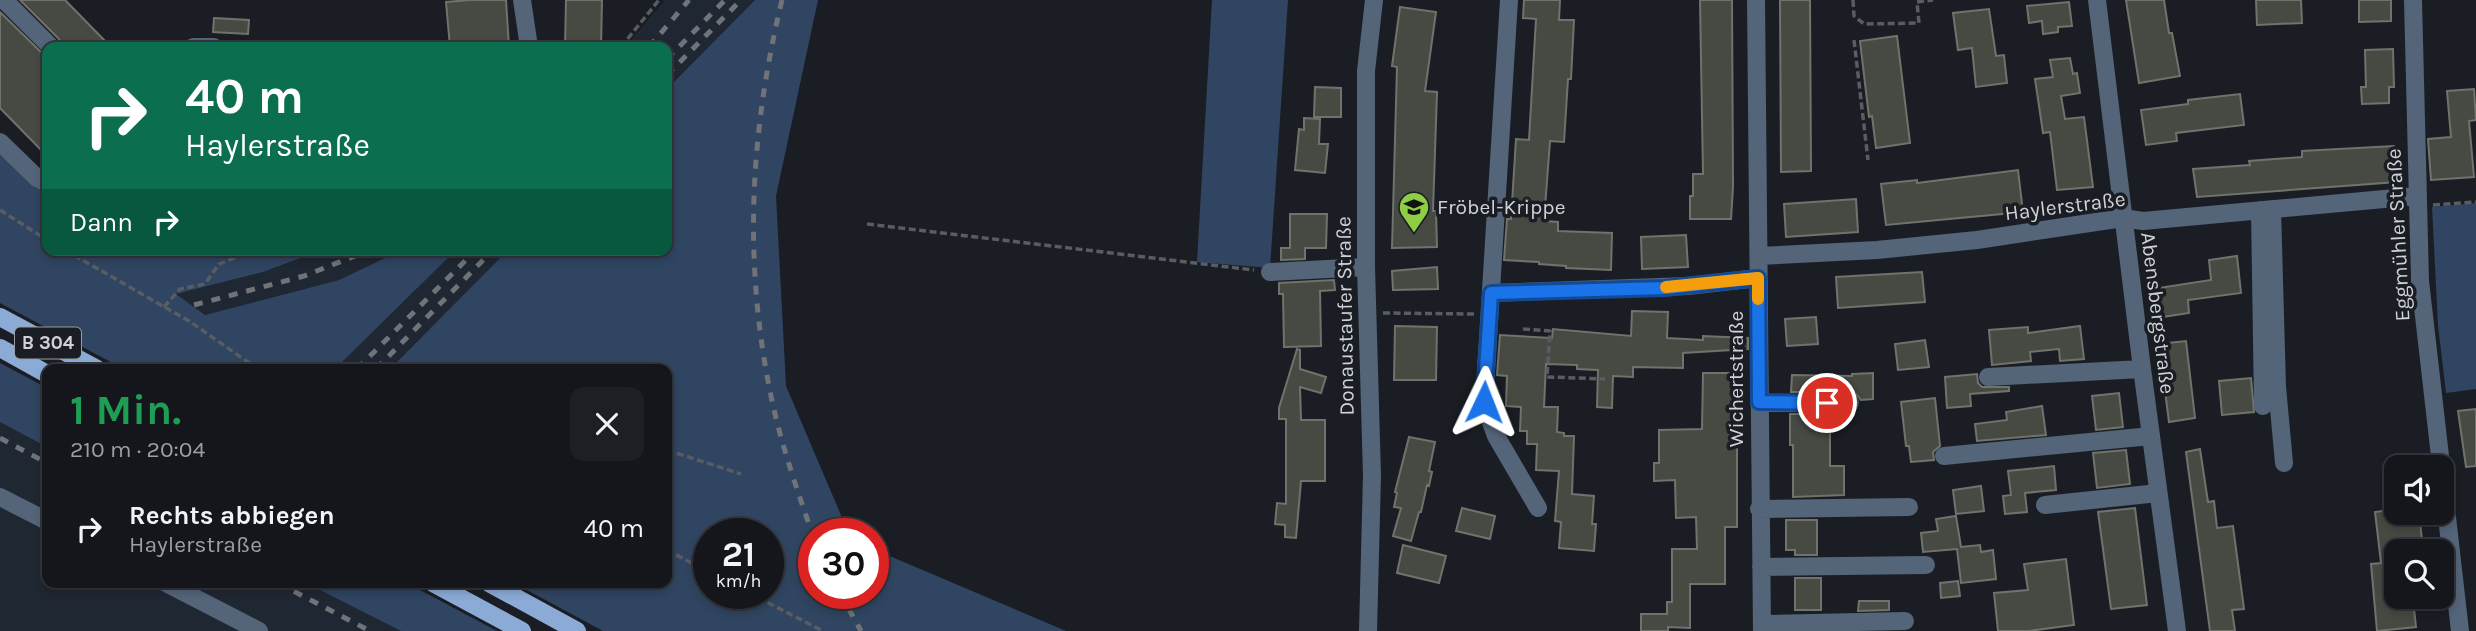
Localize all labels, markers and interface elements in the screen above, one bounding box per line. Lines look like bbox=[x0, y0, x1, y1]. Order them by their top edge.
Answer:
text: 40 m bbox=[185, 68, 304, 125]
icon: right bbox=[70, 70, 161, 161]
text: Haylerstraße bbox=[185, 127, 370, 164]
street label: Eggmühler Straße bbox=[2381, 148, 2415, 322]
street label: Haylerstraße bbox=[2003, 187, 2127, 225]
school or university icon: Fröbel-Krippe bbox=[1397, 190, 1431, 234]
place label: Fröbel-Krippe bbox=[1437, 195, 1565, 219]
icon: right bbox=[147, 203, 185, 241]
text: Dann bbox=[70, 207, 133, 238]
street label: Donaustaufer Straße bbox=[1331, 216, 1359, 416]
street label: Abensbergstraße bbox=[2136, 231, 2180, 395]
street label: Wichertstraße bbox=[1724, 311, 1748, 447]
road number: B 304 bbox=[15, 328, 81, 358]
position arrow bbox=[1447, 365, 1521, 439]
pin bbox=[1797, 373, 1857, 433]
icon: arrive bbox=[1808, 384, 1846, 422]
text: 1 Min. bbox=[70, 385, 181, 435]
button: close bbox=[570, 387, 644, 461]
text: 210 m · 20:04 bbox=[70, 436, 205, 463]
map controls bbox=[2384, 455, 2454, 609]
button: sound bbox=[2384, 455, 2454, 525]
text: Rechts abbiegen bbox=[129, 500, 335, 531]
icon: right bbox=[70, 510, 108, 548]
text: 40 m bbox=[584, 513, 644, 544]
speed limit sign: 30 bbox=[798, 518, 889, 609]
text: Haylerstraße bbox=[129, 531, 262, 558]
text: 21 bbox=[722, 534, 755, 575]
button: search bbox=[2384, 539, 2454, 609]
text: km/h bbox=[716, 570, 761, 592]

